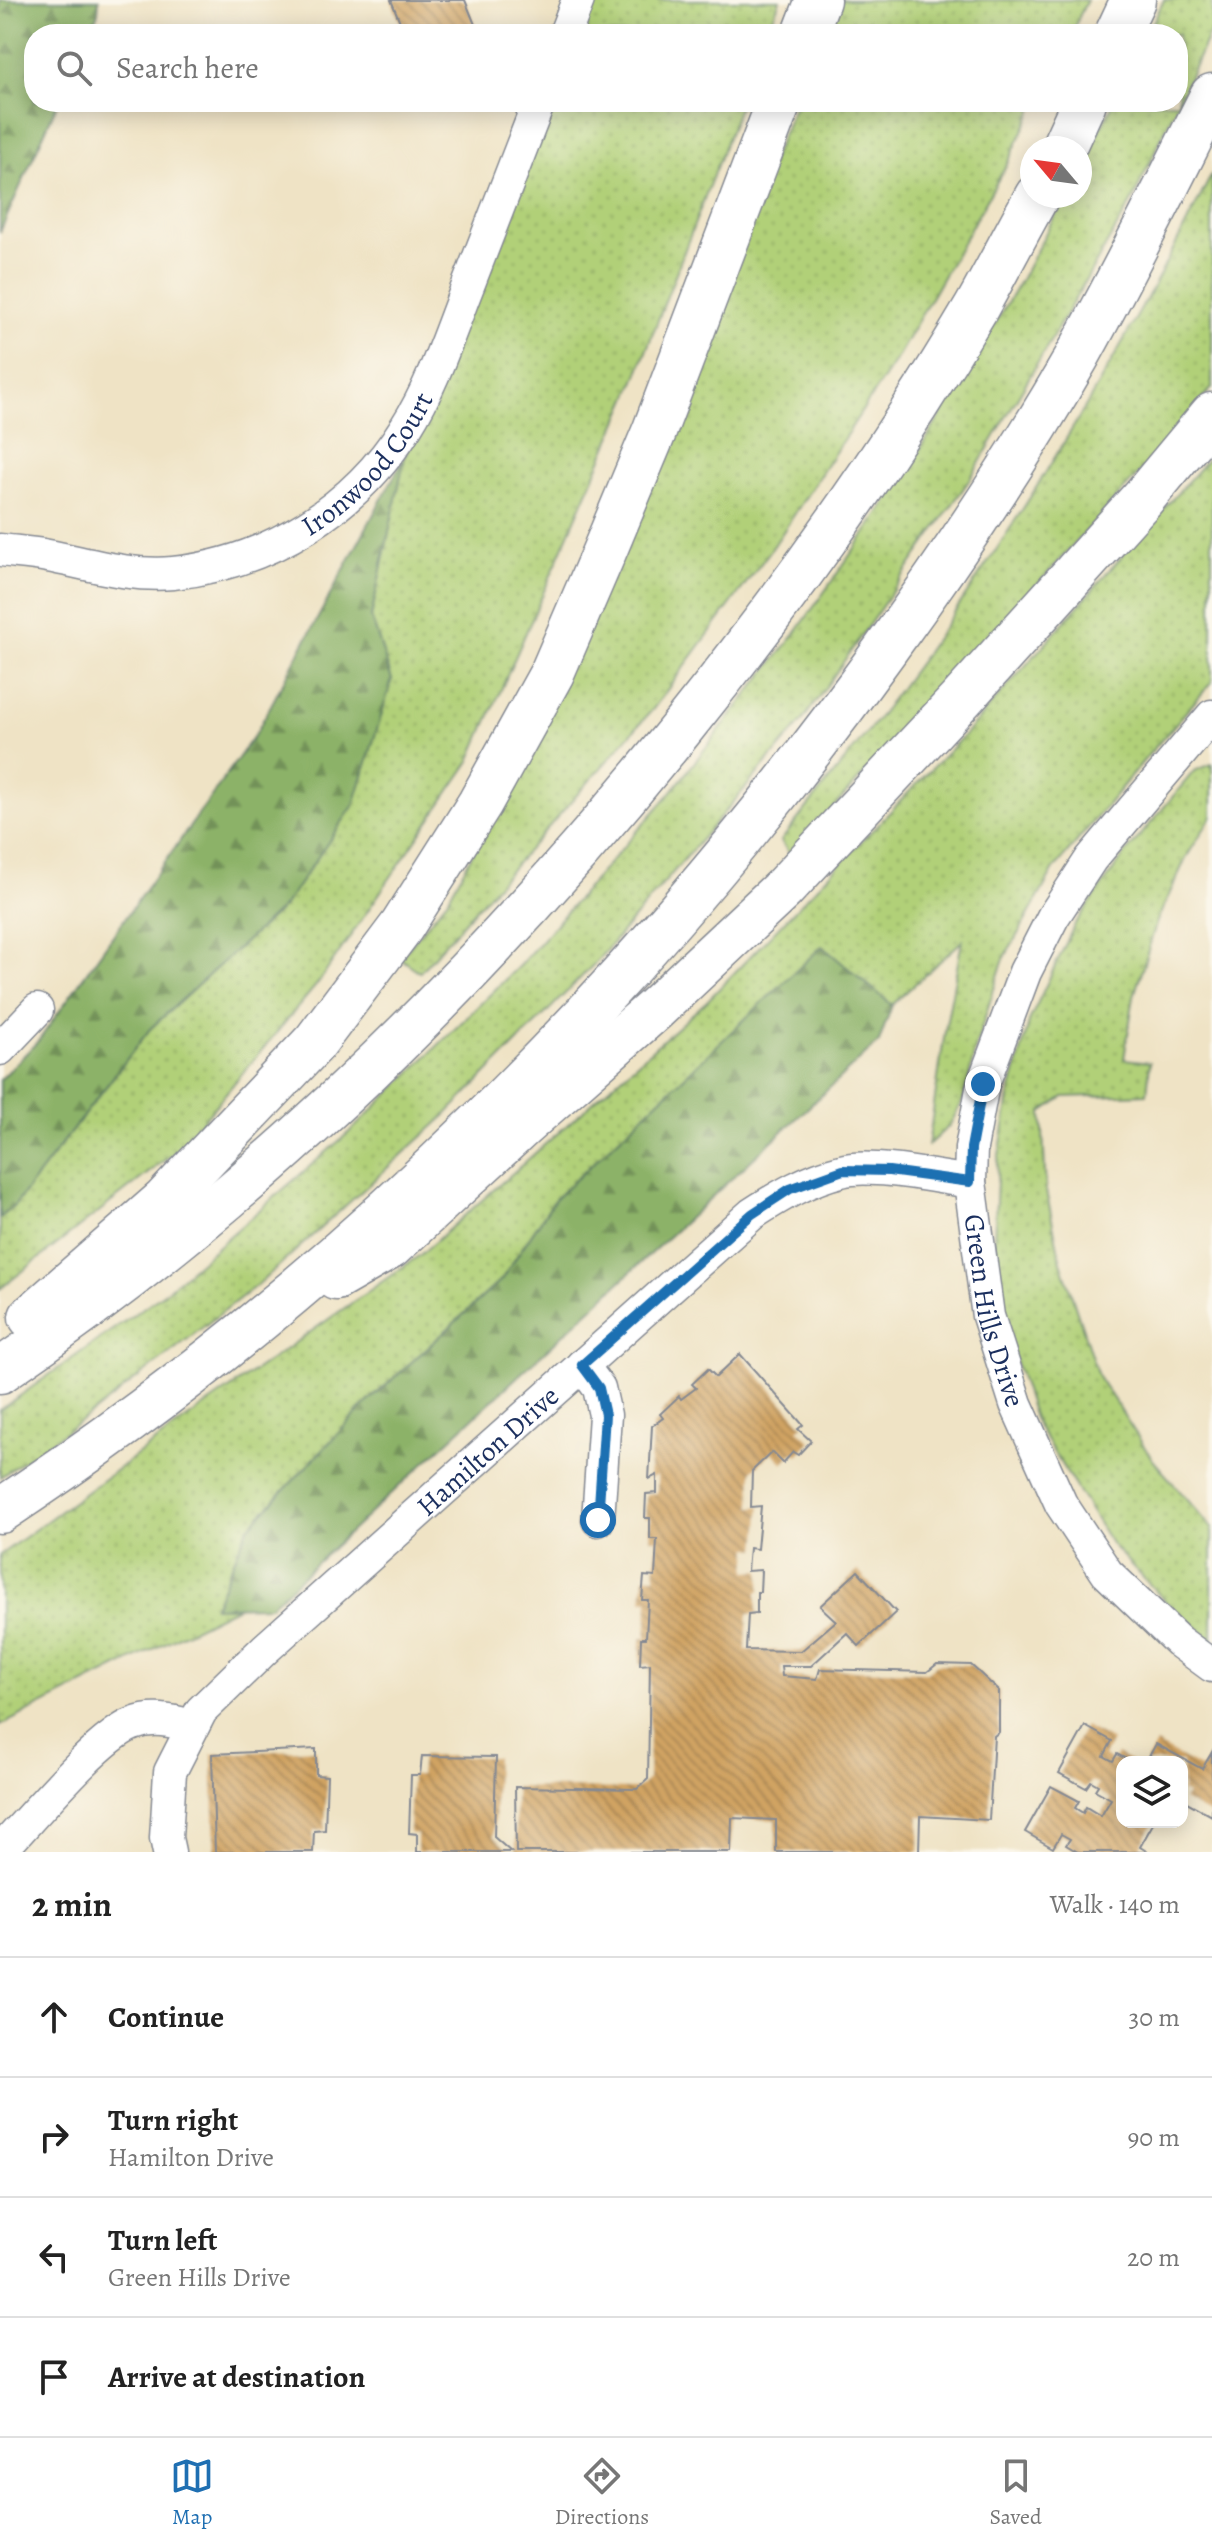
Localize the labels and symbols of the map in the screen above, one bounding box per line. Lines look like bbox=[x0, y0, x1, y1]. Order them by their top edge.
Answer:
north arrow bbox=[1020, 136, 1092, 208]
street label: Ironwood Court bbox=[294, 386, 442, 545]
route end bbox=[965, 1066, 1001, 1102]
street label: Green Hills Drive bbox=[955, 1212, 1034, 1412]
street label: Hamilton Drive bbox=[409, 1378, 567, 1525]
route start bbox=[580, 1502, 616, 1538]

